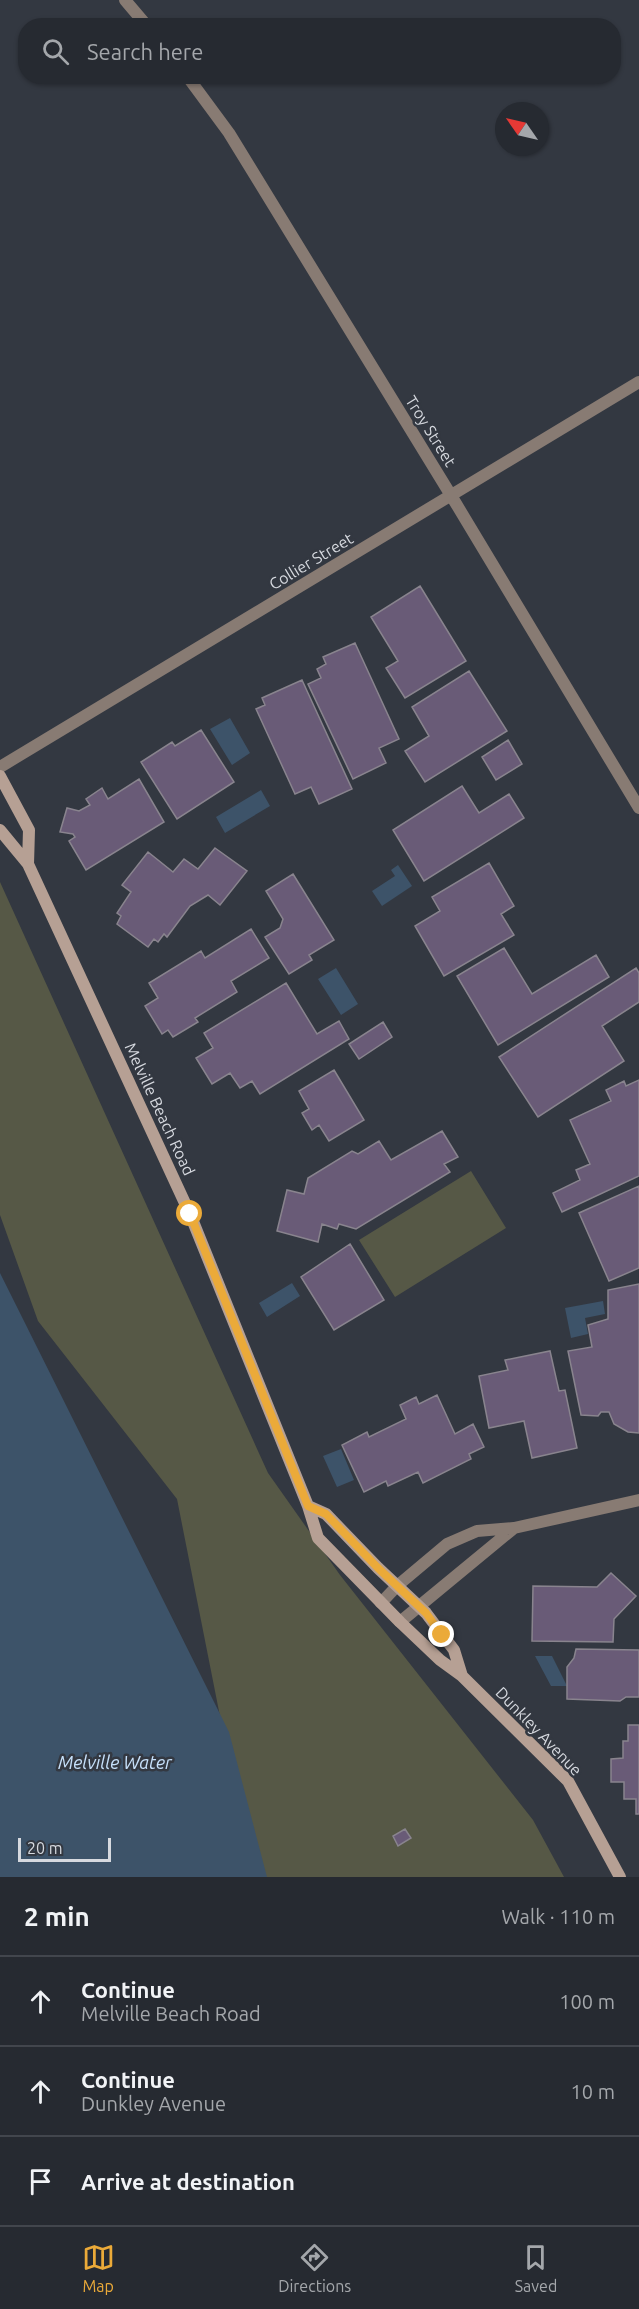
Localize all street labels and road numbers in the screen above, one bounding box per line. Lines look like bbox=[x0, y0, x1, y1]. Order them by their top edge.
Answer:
street label: Troy Street bbox=[402, 392, 460, 470]
street label: Collier Street bbox=[266, 529, 357, 593]
street label: Melville Beach Road bbox=[121, 1040, 199, 1178]
street label: Dunkley Avenue bbox=[492, 1683, 586, 1779]

